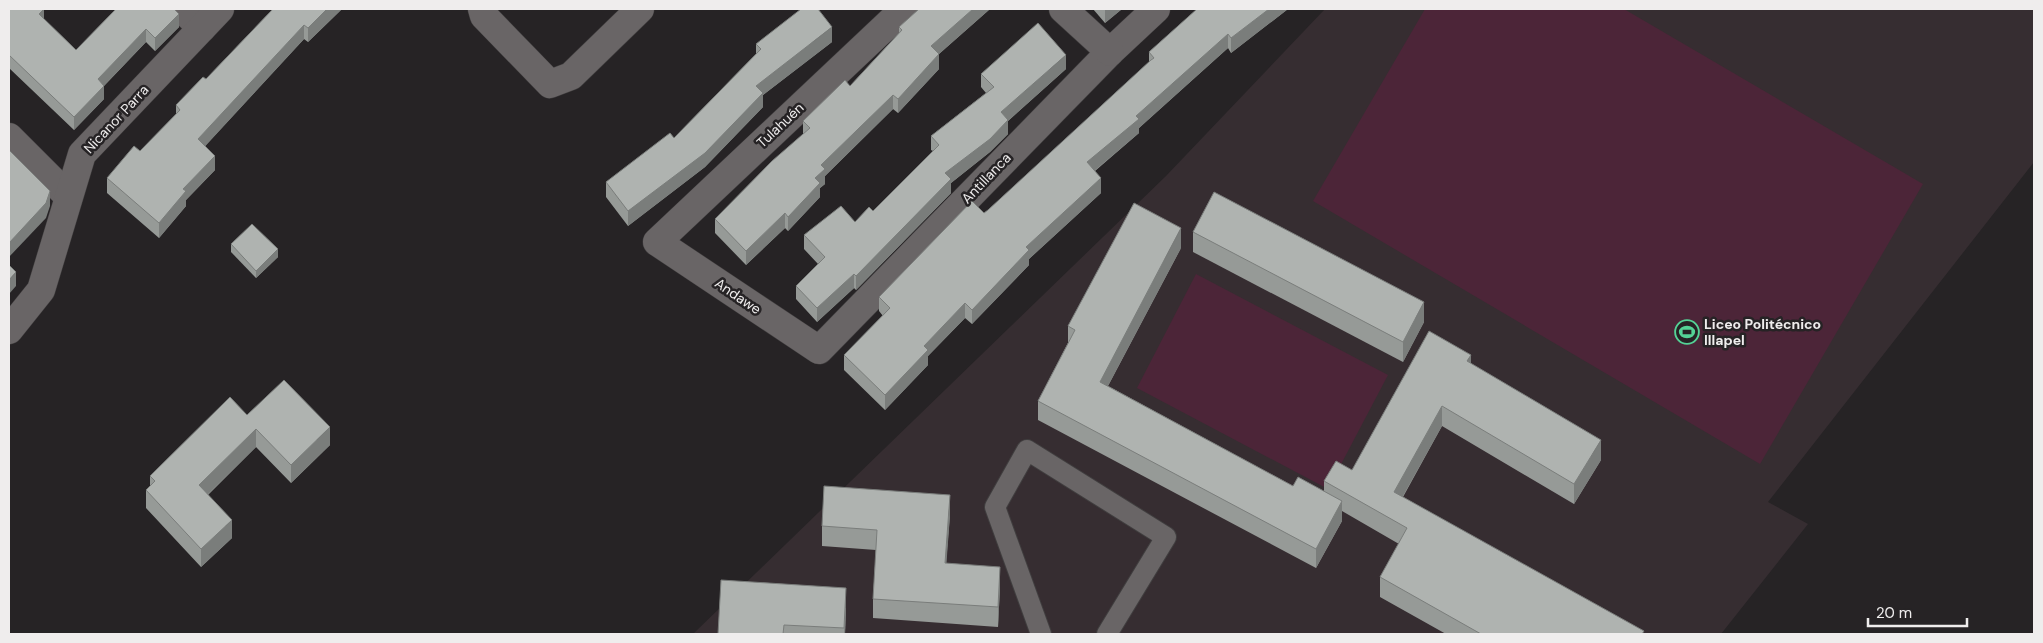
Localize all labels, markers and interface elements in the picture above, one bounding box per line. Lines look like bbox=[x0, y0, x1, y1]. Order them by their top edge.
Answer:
street label: Nicanor Parra bbox=[80, 81, 152, 157]
street label: Tulahuén bbox=[753, 99, 807, 151]
street label: Antillanca bbox=[957, 149, 1015, 207]
street label: Andawe bbox=[711, 274, 765, 318]
place label: Liceo Politécnico Illapel bbox=[1704, 315, 1821, 349]
sports icon: Liceo Politécnico Illapel bbox=[1674, 319, 1700, 345]
scale bar bbox=[1868, 596, 1967, 628]
text: 20 m bbox=[1876, 603, 1912, 623]

